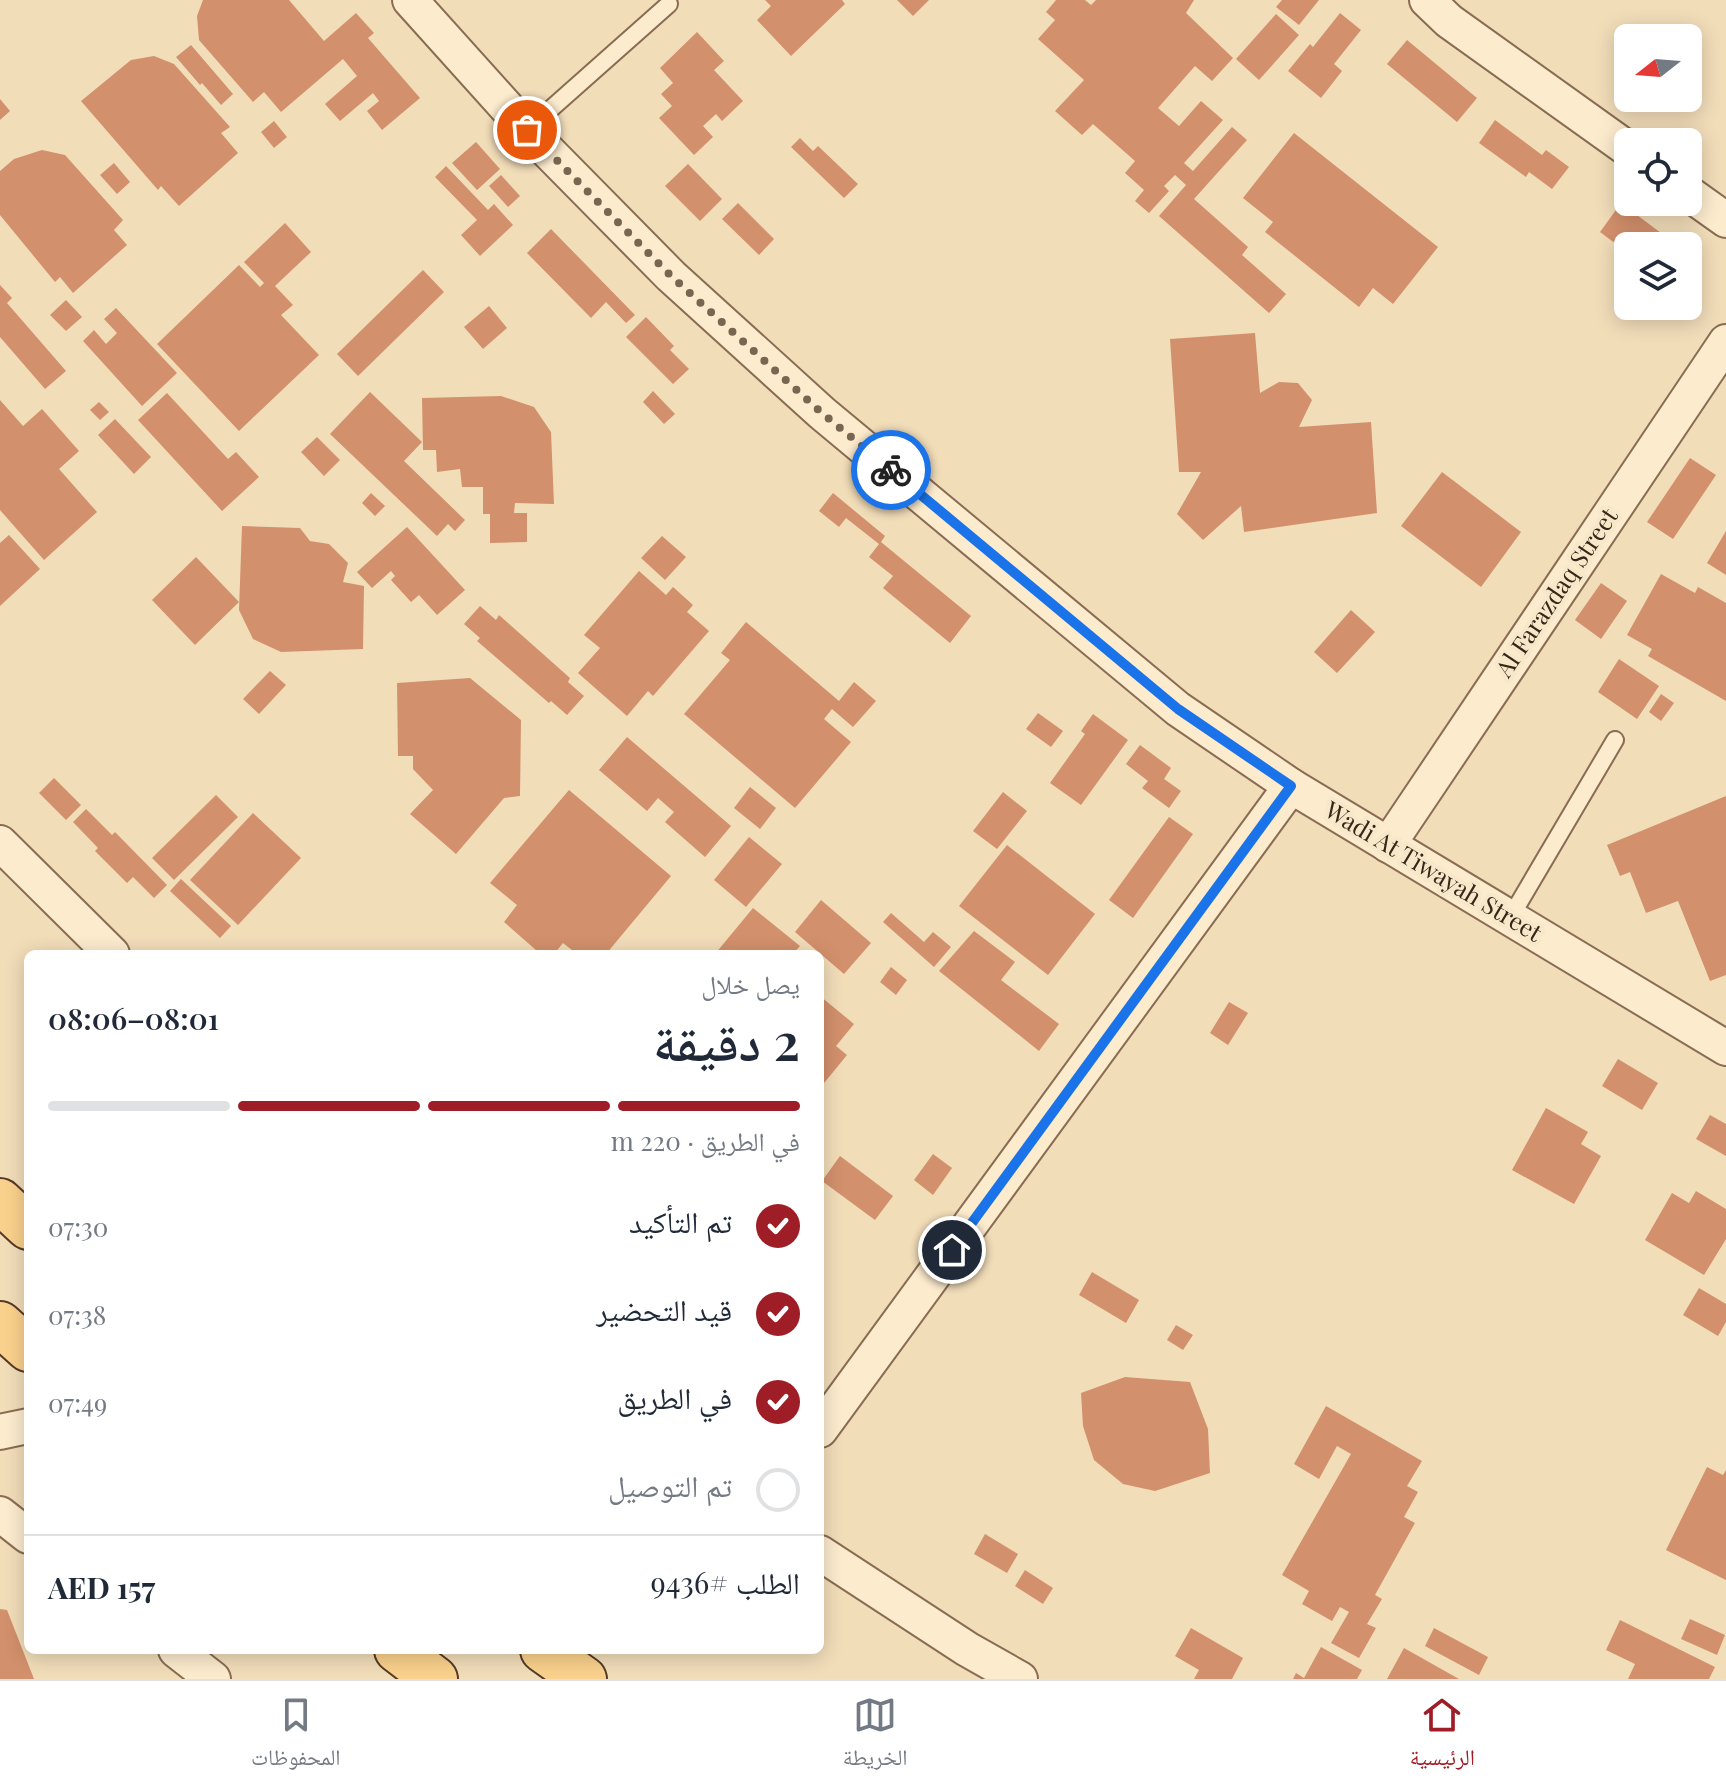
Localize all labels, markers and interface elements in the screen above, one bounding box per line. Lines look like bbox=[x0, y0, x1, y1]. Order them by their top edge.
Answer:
north arrow bbox=[1614, 24, 1702, 112]
map controls bbox=[1614, 24, 1702, 320]
pin bbox=[493, 96, 561, 164]
icon: bag bbox=[505, 108, 549, 152]
button: locate bbox=[1614, 128, 1702, 216]
button: layers bbox=[1614, 232, 1702, 320]
courier bbox=[851, 430, 931, 510]
icon: bike bbox=[869, 448, 913, 492]
street label: Al Farazdaq Street bbox=[1486, 501, 1624, 683]
street label: Wadi At Tiwayah Street bbox=[1319, 792, 1549, 948]
text: يصل خلال bbox=[701, 966, 800, 1001]
text: 08:01–08:06 bbox=[48, 998, 219, 1038]
text: 2 دقيقة bbox=[653, 1005, 800, 1074]
text: في الطريق · 220 m bbox=[611, 1123, 800, 1158]
text: تم التأكيد bbox=[629, 1201, 732, 1241]
icon: check bbox=[756, 1204, 800, 1248]
text: 07:30 bbox=[48, 1209, 108, 1244]
pin bbox=[918, 1216, 986, 1284]
icon: home bbox=[930, 1228, 974, 1272]
text: قيد التحضير bbox=[596, 1289, 732, 1329]
icon: check bbox=[756, 1292, 800, 1336]
text: 07:38 bbox=[48, 1297, 106, 1332]
text: في الطريق bbox=[617, 1377, 732, 1417]
icon: check bbox=[756, 1380, 800, 1424]
text: 07:49 bbox=[48, 1385, 107, 1420]
text: تم التوصيل bbox=[608, 1465, 732, 1505]
text: الطلب #9436 bbox=[651, 1562, 800, 1602]
text: AED 157 bbox=[48, 1567, 155, 1607]
tab: المحفوظات bbox=[251, 1693, 341, 1779]
tab: الخريطة bbox=[843, 1693, 908, 1779]
tab: الرئيسية bbox=[1410, 1693, 1475, 1779]

